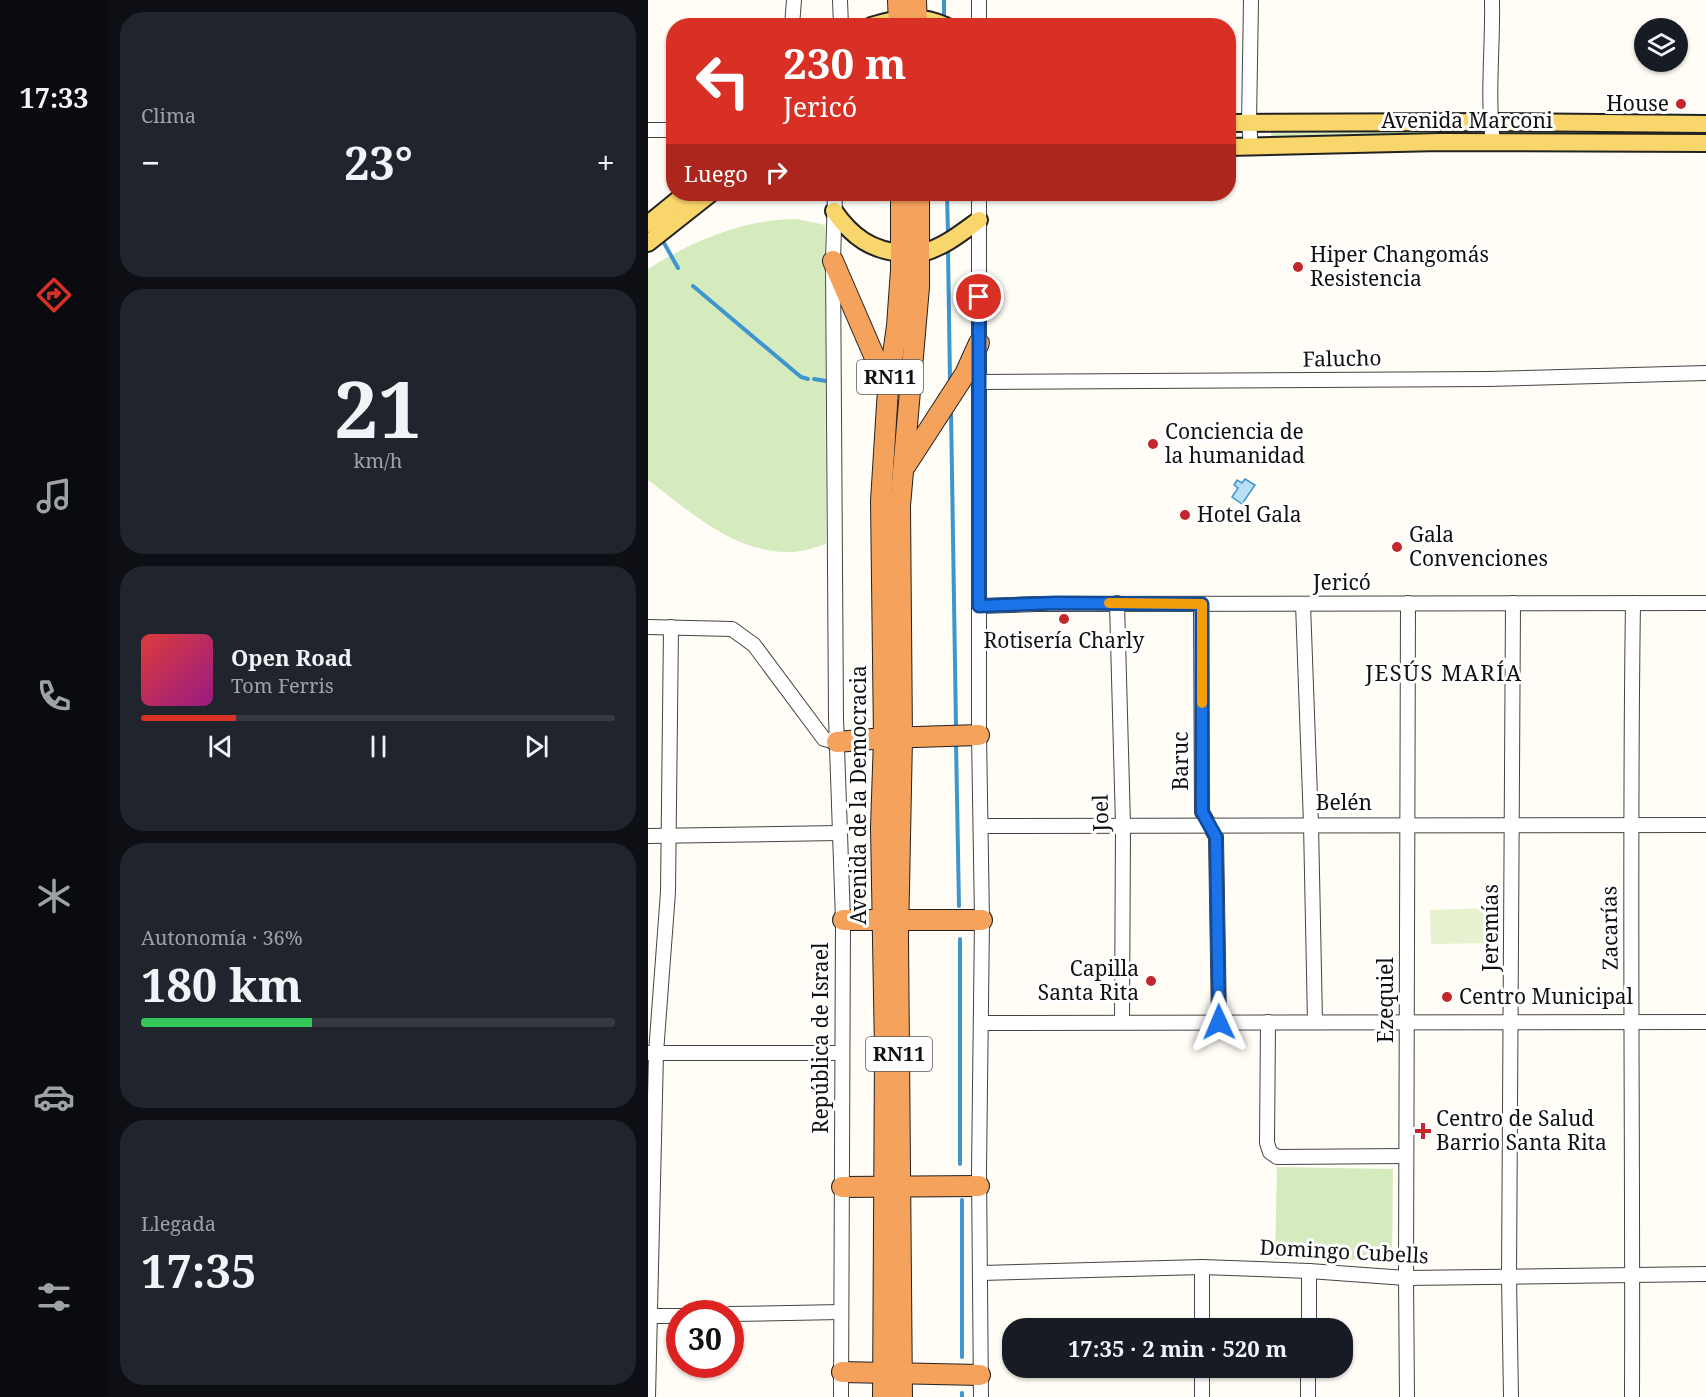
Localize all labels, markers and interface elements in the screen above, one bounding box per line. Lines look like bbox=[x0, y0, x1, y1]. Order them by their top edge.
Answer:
map controls bbox=[1634, 18, 1688, 72]
button: layers bbox=[1634, 18, 1688, 72]
text: 230 m bbox=[783, 34, 907, 91]
icon: left bbox=[684, 42, 762, 120]
text: 17:33 bbox=[19, 79, 89, 116]
text: Jericó bbox=[783, 88, 857, 125]
place label: House bbox=[1606, 89, 1669, 117]
marker: House bbox=[1674, 97, 1688, 111]
text: Clima bbox=[141, 102, 196, 129]
street label: Avenida Marconi bbox=[1381, 106, 1553, 134]
text: 23° bbox=[344, 132, 413, 193]
text: − bbox=[141, 140, 160, 185]
text: + bbox=[597, 140, 615, 185]
icon: right bbox=[760, 156, 793, 189]
text: Luego bbox=[684, 158, 748, 188]
place label: Hiper Changomás Resistencia bbox=[1310, 240, 1489, 292]
marker: Hiper Changomás Resistencia bbox=[1291, 260, 1305, 274]
pin bbox=[953, 271, 1004, 322]
icon: directions bbox=[33, 274, 75, 316]
icon: arrive bbox=[962, 280, 995, 313]
street label: Falucho bbox=[1302, 343, 1382, 373]
text: 21 bbox=[334, 355, 422, 461]
road number: RN11 bbox=[857, 360, 923, 394]
place label: Conciencia de la humanidad bbox=[1165, 417, 1305, 469]
marker: Conciencia de la humanidad bbox=[1146, 437, 1160, 451]
text: km/h bbox=[353, 447, 403, 474]
icon: music bbox=[33, 475, 75, 517]
place label: Hotel Gala bbox=[1197, 500, 1302, 528]
marker: Hotel Gala bbox=[1178, 508, 1192, 522]
place label: Gala Convenciones bbox=[1409, 520, 1548, 572]
marker: Gala Convenciones bbox=[1390, 540, 1404, 554]
street label: Jericó bbox=[1312, 568, 1371, 596]
marker: Rotisería Charly bbox=[1057, 612, 1071, 626]
place label: Rotisería Charly bbox=[984, 626, 1145, 654]
text: Open Road bbox=[231, 642, 352, 672]
district label: JESÚS MARÍA bbox=[1364, 657, 1523, 687]
street label: Avenida de la Democracia bbox=[844, 665, 872, 925]
text: Tom Ferris bbox=[231, 672, 334, 699]
icon: phone bbox=[33, 675, 75, 717]
icon: previous bbox=[204, 730, 237, 763]
icon: pause bbox=[362, 730, 395, 763]
icon: next bbox=[520, 730, 553, 763]
street label: Baruc bbox=[1166, 731, 1194, 791]
street label: Belén bbox=[1316, 788, 1372, 816]
street label: Joel bbox=[1086, 794, 1114, 833]
icon: climate bbox=[33, 875, 75, 917]
street label: Jeremías bbox=[1476, 884, 1504, 973]
street label: Zacarías bbox=[1594, 886, 1624, 970]
text: Autonomía · 36% bbox=[141, 924, 303, 951]
street label: República de Israel bbox=[806, 942, 834, 1133]
text: 180 km bbox=[141, 954, 302, 1015]
place label: Capilla Santa Rita bbox=[1038, 954, 1139, 1006]
street label: Ezequiel bbox=[1371, 957, 1399, 1043]
marker: Capilla Santa Rita bbox=[1144, 974, 1158, 988]
place label: Centro Municipal bbox=[1459, 982, 1634, 1010]
position arrow bbox=[1187, 990, 1251, 1054]
marker: Centro Municipal bbox=[1440, 990, 1454, 1004]
road number: RN11 bbox=[866, 1037, 932, 1071]
icon: car bbox=[33, 1076, 75, 1118]
place label: Centro de Salud Barrio Santa Rita bbox=[1436, 1104, 1607, 1156]
marker: Centro de Salud Barrio Santa Rita bbox=[1414, 1122, 1432, 1140]
text: Llegada bbox=[141, 1210, 216, 1237]
street label: Domingo Cubells bbox=[1259, 1233, 1429, 1269]
text: 17:35 bbox=[141, 1240, 256, 1301]
icon: filters bbox=[33, 1276, 75, 1318]
speed limit sign: 30 bbox=[666, 1300, 744, 1378]
text: 17:35 · 2 min · 520 m bbox=[1068, 1333, 1287, 1363]

